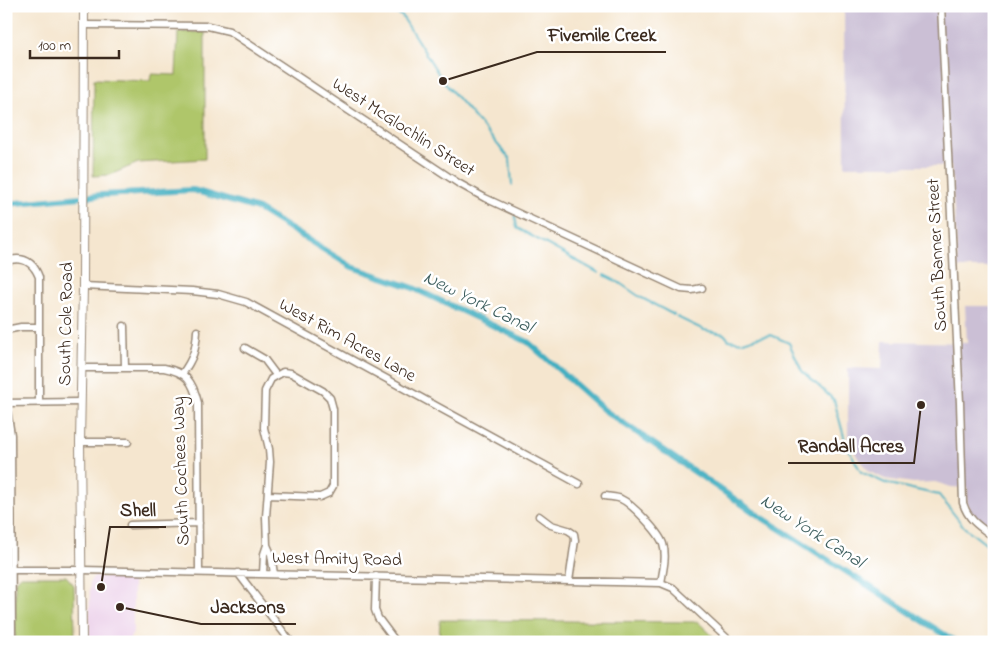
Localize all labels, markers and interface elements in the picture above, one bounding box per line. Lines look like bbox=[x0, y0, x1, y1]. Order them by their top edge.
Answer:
callout: Fivemile Creek bbox=[537, 18, 666, 52]
text: Fivemile Creek bbox=[547, 23, 657, 50]
scale bar bbox=[30, 28, 119, 60]
text: 100 m bbox=[38, 35, 71, 57]
street label: West McGlochlin Street bbox=[326, 72, 480, 184]
street label: South Banner Street bbox=[921, 178, 955, 332]
street label: South Cole Road bbox=[53, 262, 81, 386]
water label: New York Canal bbox=[419, 265, 540, 342]
street label: West Rim Acres Lane bbox=[274, 293, 421, 390]
street label: South Cochees Way bbox=[166, 396, 198, 546]
callout: Randall Acres bbox=[788, 429, 914, 463]
text: Randall Acres bbox=[798, 434, 905, 461]
water label: New York Canal bbox=[755, 488, 872, 577]
callout: Shell bbox=[110, 493, 166, 527]
text: Shell bbox=[120, 498, 156, 525]
street label: West Amity Road bbox=[272, 546, 402, 574]
callout: Jacksons bbox=[201, 590, 296, 624]
text: Jacksons bbox=[211, 595, 286, 622]

